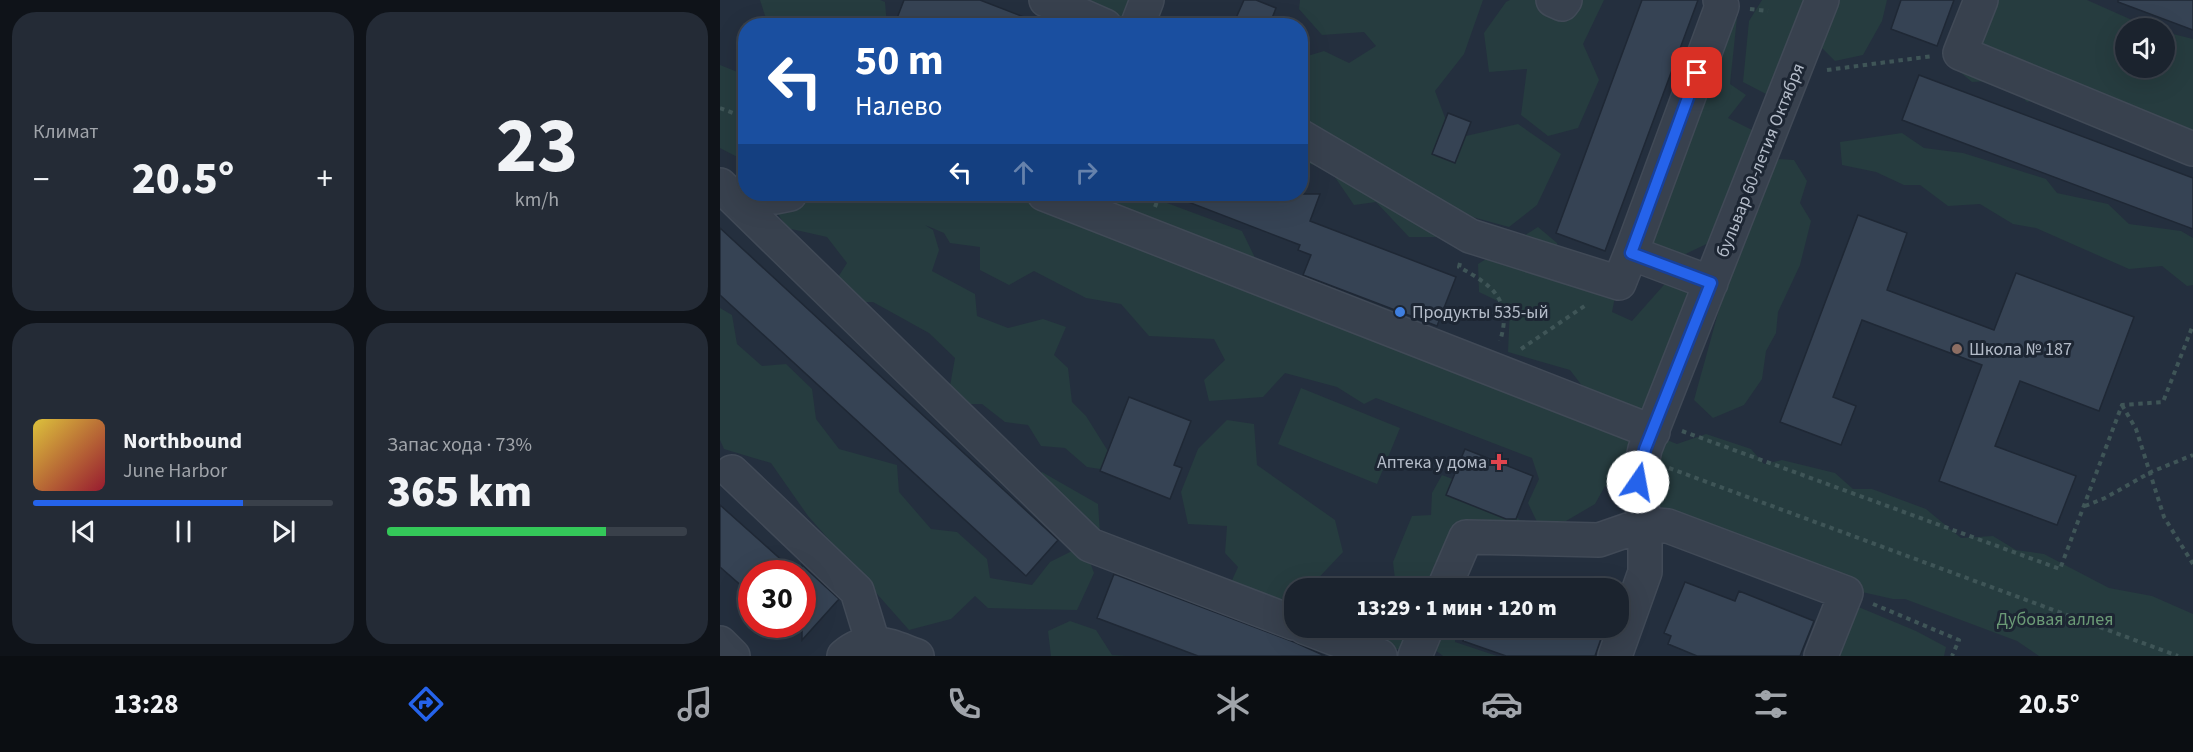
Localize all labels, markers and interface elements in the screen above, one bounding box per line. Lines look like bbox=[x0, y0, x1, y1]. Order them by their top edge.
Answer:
map controls bbox=[2115, 18, 2175, 78]
button: sound bbox=[2115, 18, 2175, 78]
text: 50 m bbox=[855, 31, 944, 91]
icon: left bbox=[756, 42, 834, 120]
pin bbox=[1671, 47, 1722, 98]
icon: arrive bbox=[1680, 56, 1713, 89]
street label: бульвар 60-летия Октября bbox=[1710, 59, 1811, 261]
text: Налево bbox=[855, 87, 942, 126]
text: 23 bbox=[496, 91, 578, 202]
text: Климат bbox=[33, 118, 99, 146]
text: 20.5° bbox=[132, 147, 234, 211]
text: − bbox=[33, 156, 49, 203]
text: + bbox=[317, 156, 333, 203]
icon: left bbox=[944, 156, 977, 189]
icon: ahead bbox=[1007, 156, 1040, 189]
icon: right bbox=[1070, 156, 1103, 189]
text: km/h bbox=[515, 186, 559, 214]
place label: Продукты 535-ый bbox=[1412, 300, 1549, 325]
marker: Продукты 535-ый bbox=[1393, 305, 1407, 319]
place label: Школа № 187 bbox=[1969, 337, 2072, 362]
marker: Школа № 187 bbox=[1950, 342, 1964, 356]
text: Northbound bbox=[123, 425, 242, 457]
text: Запас хода · 73% bbox=[387, 431, 532, 459]
place label: Аптека у дома bbox=[1377, 450, 1487, 475]
position arrow bbox=[1606, 450, 1670, 514]
marker: Аптека у дома bbox=[1492, 455, 1506, 469]
text: June Harbor bbox=[123, 457, 227, 485]
text: 365 km bbox=[387, 460, 532, 524]
icon: previous bbox=[67, 515, 100, 548]
icon: pause bbox=[167, 515, 200, 548]
icon: next bbox=[267, 515, 300, 548]
speed limit sign: 30 bbox=[738, 560, 816, 638]
text: 13:29 · 1 мин · 120 m bbox=[1356, 592, 1557, 624]
park label: Дубовая аллея bbox=[1997, 607, 2113, 632]
icon: directions bbox=[405, 683, 447, 725]
icon: music bbox=[674, 683, 716, 725]
icon: phone bbox=[943, 683, 985, 725]
icon: climate bbox=[1212, 683, 1254, 725]
icon: car bbox=[1481, 683, 1523, 725]
icon: filters bbox=[1750, 683, 1792, 725]
text: 13:28 bbox=[113, 685, 179, 724]
text: 20.5° bbox=[2019, 685, 2080, 724]

